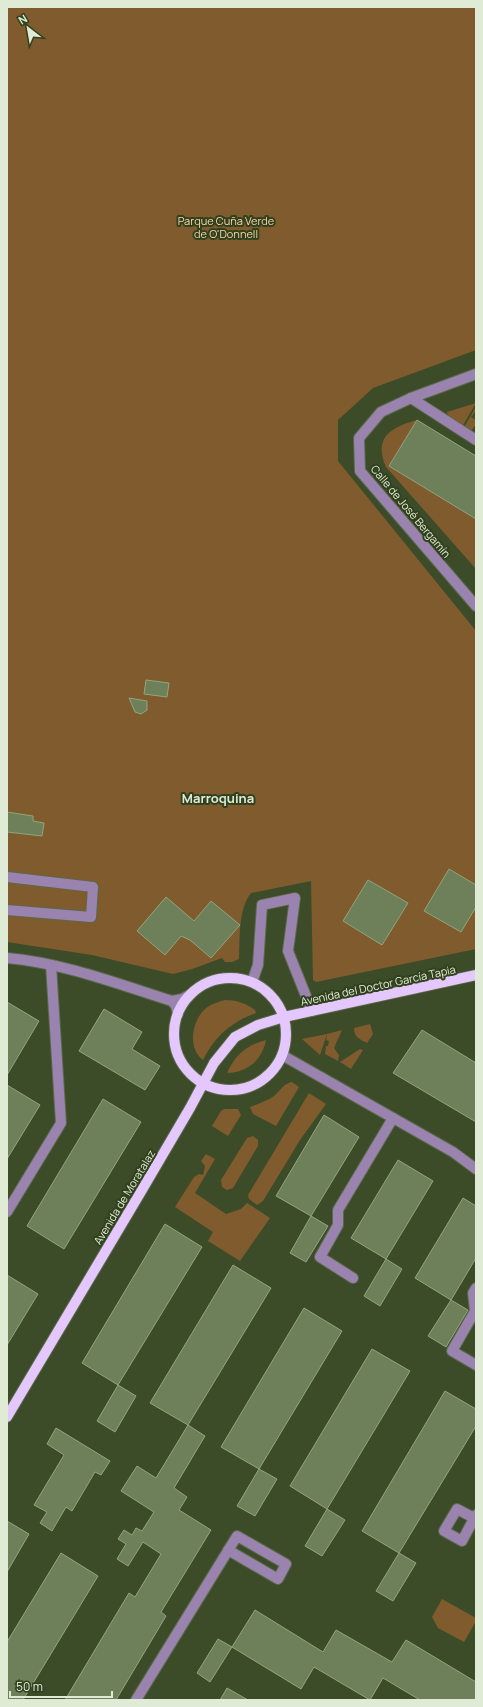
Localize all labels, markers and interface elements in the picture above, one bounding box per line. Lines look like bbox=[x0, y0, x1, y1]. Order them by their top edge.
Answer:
north arrow bbox=[8, 8, 48, 48]
text: N bbox=[15, 10, 30, 27]
park label: Parque Cuña Verde de O'Donnell bbox=[178, 213, 275, 241]
street label: Calle de José Bergamín bbox=[368, 461, 454, 561]
district label: Marroquina bbox=[182, 789, 254, 807]
street label: Avenida del Doctor García Tapia bbox=[299, 961, 457, 1009]
street label: Avenida de Moratalaz bbox=[90, 1147, 158, 1247]
scale bar bbox=[10, 1673, 112, 1699]
text: 50 m bbox=[16, 1678, 43, 1695]

